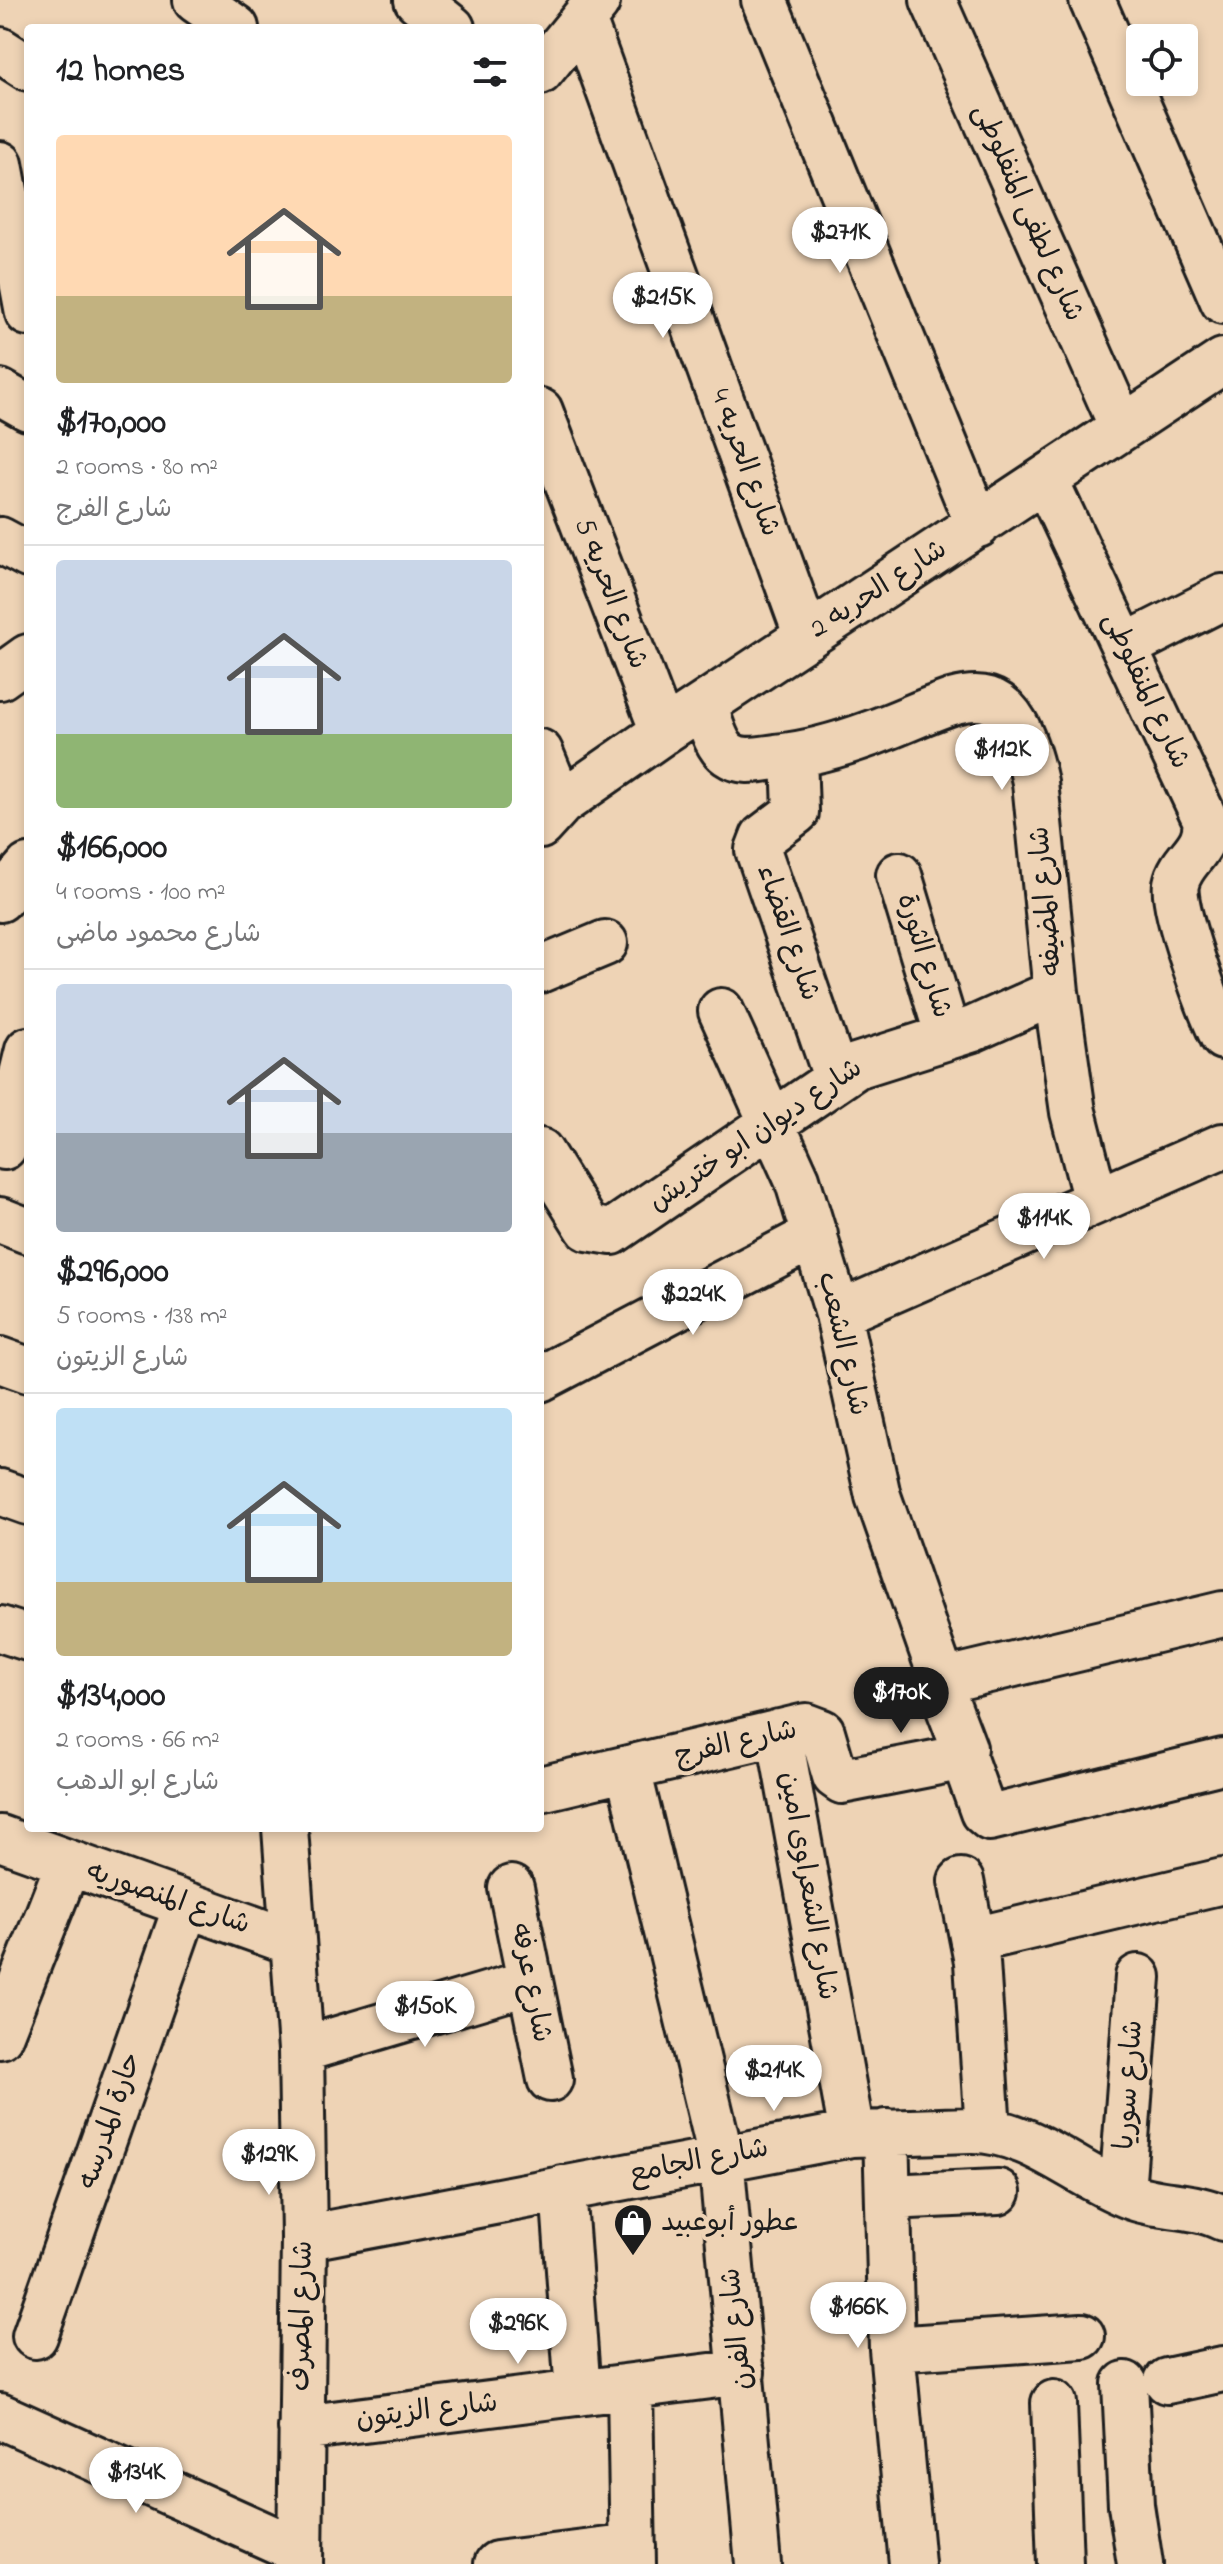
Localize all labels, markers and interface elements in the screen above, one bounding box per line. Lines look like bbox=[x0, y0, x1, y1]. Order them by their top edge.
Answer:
map controls bbox=[1126, 24, 1198, 96]
button: locate bbox=[1126, 24, 1198, 96]
text: 12 homes bbox=[56, 47, 185, 97]
icon: filters bbox=[468, 50, 512, 94]
street label: شارع لطفى المنفلوطى bbox=[961, 98, 1093, 328]
icon: home bbox=[212, 187, 356, 331]
pin: $271K bbox=[784, 207, 896, 275]
text: $271K bbox=[810, 214, 870, 252]
pin: $215K bbox=[607, 272, 719, 340]
text: $215K bbox=[631, 279, 695, 317]
street label: شارع الحريه 4 bbox=[698, 383, 790, 543]
text: $170,000 bbox=[56, 399, 166, 449]
text: 2 rooms · 80 m² bbox=[56, 449, 218, 487]
text: شارع الفرج bbox=[56, 491, 172, 529]
street label: شارع الحريه 5 bbox=[562, 512, 658, 676]
street label: شارع الحريه 2 bbox=[802, 530, 956, 650]
street label: شارع المنفلوطى bbox=[1091, 606, 1199, 776]
icon: home bbox=[212, 612, 356, 756]
pin: $112K bbox=[946, 724, 1058, 792]
text: $112K bbox=[973, 731, 1031, 769]
text: $166,000 bbox=[56, 824, 167, 874]
street label: شارع المضيفه bbox=[1020, 824, 1074, 978]
street label: شارع القضاء bbox=[745, 859, 829, 1007]
text: 4 rooms · 100 m² bbox=[56, 874, 225, 912]
street label: شارع الثورة bbox=[885, 888, 961, 1024]
text: شارع محمود ماضى bbox=[56, 916, 261, 954]
icon: home bbox=[212, 1036, 356, 1180]
street label: شارع ديوان ابو ختريش bbox=[641, 1049, 871, 1223]
pin: $114K bbox=[988, 1193, 1100, 1261]
text: $114K bbox=[1016, 1200, 1072, 1238]
text: $296,000 bbox=[56, 1248, 169, 1298]
street label: شارع الشعب bbox=[806, 1268, 878, 1420]
pin: $224K bbox=[637, 1269, 749, 1337]
text: $224K bbox=[661, 1276, 725, 1314]
text: 5 rooms · 138 m² bbox=[56, 1298, 228, 1336]
text: شارع الزيتون bbox=[56, 1340, 189, 1378]
icon: home bbox=[212, 1460, 356, 1604]
pin: $170K bbox=[845, 1667, 957, 1735]
text: $134,000 bbox=[56, 1672, 165, 1722]
text: $170K bbox=[872, 1674, 930, 1712]
street label: شارع الفرج bbox=[671, 1710, 801, 1778]
text: 2 rooms · 66 m² bbox=[56, 1722, 220, 1760]
text: شارع ابو الدهب bbox=[56, 1764, 219, 1802]
street label: شارع الشعراوى امين bbox=[767, 1768, 847, 2004]
street label: شارع المنصوريه bbox=[81, 1852, 255, 1946]
street label: شارع عرفه bbox=[498, 1920, 562, 2046]
pin: $150K bbox=[369, 1981, 481, 2049]
text: $150K bbox=[394, 1988, 456, 2026]
street label: شارع سوريا bbox=[1105, 2019, 1155, 2151]
pin: $214K bbox=[718, 2045, 830, 2113]
street label: حارة المدرسه bbox=[68, 2047, 154, 2195]
text: $214K bbox=[744, 2052, 804, 2090]
street label: شارع الجامع bbox=[626, 2128, 772, 2196]
pin: $129K bbox=[213, 2129, 325, 2197]
text: $129K bbox=[240, 2136, 298, 2174]
shop icon: عطور أبوعبيد bbox=[612, 2202, 654, 2257]
place label: عطور أبوعبيد bbox=[661, 2203, 800, 2244]
street label: شارع المصرف bbox=[281, 2240, 325, 2392]
street label: شارع الفرن bbox=[711, 2266, 765, 2392]
pin: $166K bbox=[802, 2282, 914, 2350]
text: $166K bbox=[828, 2289, 888, 2327]
pin: $296K bbox=[462, 2298, 574, 2366]
text: $296K bbox=[488, 2305, 548, 2343]
street label: شارع الزيتون bbox=[354, 2383, 500, 2441]
pin: $134K bbox=[80, 2447, 192, 2515]
text: $134K bbox=[107, 2454, 165, 2492]

